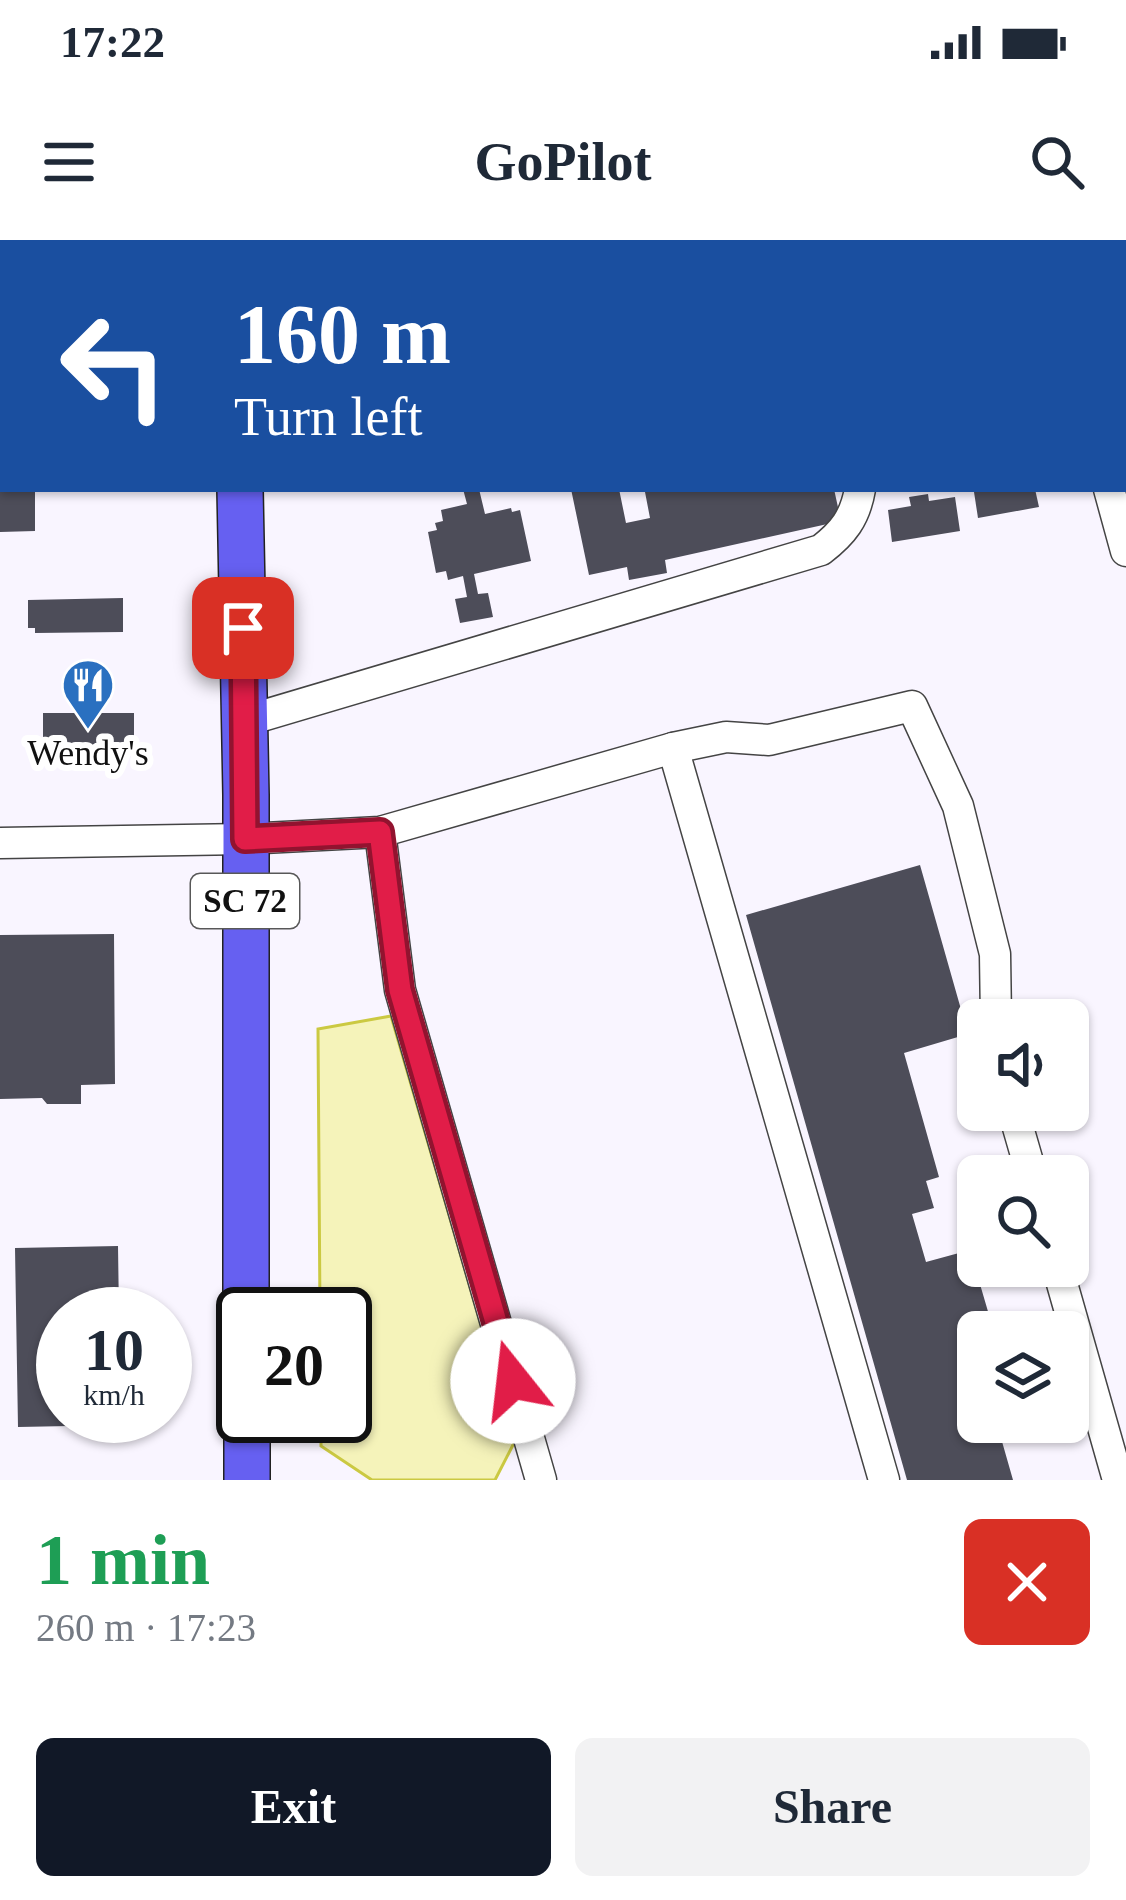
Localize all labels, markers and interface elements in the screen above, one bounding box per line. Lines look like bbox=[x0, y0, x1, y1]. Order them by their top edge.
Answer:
text: 17:22 bbox=[60, 17, 165, 67]
icon: menu bbox=[36, 129, 102, 195]
icon: search bbox=[1024, 129, 1090, 195]
text: GoPilot bbox=[475, 132, 651, 192]
icon: left bbox=[36, 288, 192, 444]
text: 160 m bbox=[234, 288, 451, 381]
text: Turn left bbox=[234, 387, 423, 447]
pin bbox=[192, 577, 294, 679]
icon: arrive bbox=[210, 595, 276, 661]
restaurant icon: Wendy's bbox=[60, 657, 116, 731]
place label: Wendy's bbox=[27, 733, 149, 773]
road number: SC 72 bbox=[191, 874, 299, 928]
map controls bbox=[957, 999, 1089, 1443]
button: sound bbox=[957, 999, 1089, 1131]
button: search bbox=[957, 1155, 1089, 1287]
speed limit sign: 20 bbox=[216, 1287, 372, 1443]
button: layers bbox=[957, 1311, 1089, 1443]
text: 10 bbox=[84, 1317, 144, 1383]
position arrow bbox=[450, 1318, 576, 1444]
text: km/h bbox=[83, 1378, 145, 1411]
button: close bbox=[964, 1519, 1090, 1645]
text: 1 min bbox=[36, 1520, 210, 1600]
text: 260 m · 17:23 bbox=[36, 1606, 256, 1649]
button: Exit bbox=[36, 1738, 551, 1876]
button: Share bbox=[575, 1738, 1090, 1876]

